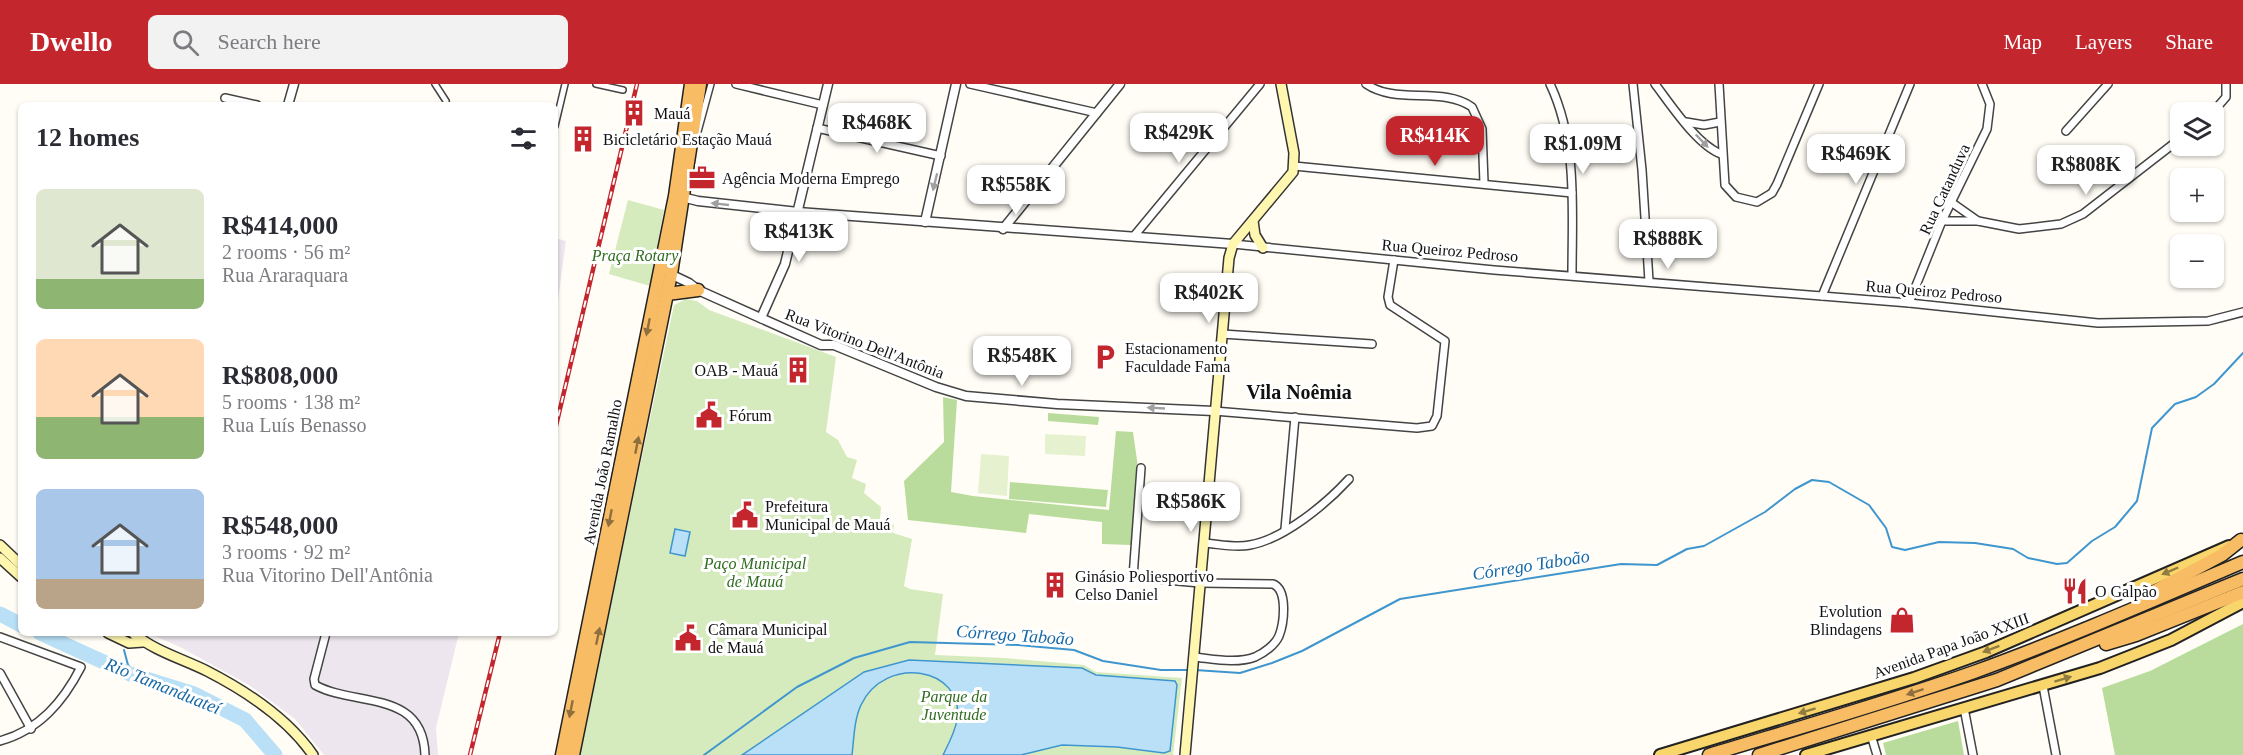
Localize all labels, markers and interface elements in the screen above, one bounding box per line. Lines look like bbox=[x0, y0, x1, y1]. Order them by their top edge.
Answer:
search box bbox=[148, 15, 568, 69]
text: Dwello bbox=[30, 26, 112, 57]
icon: search bbox=[169, 26, 202, 59]
text: Search here bbox=[217, 29, 321, 54]
text: Map bbox=[2004, 30, 2042, 54]
text: Layers bbox=[2075, 30, 2132, 54]
text: Share bbox=[2165, 30, 2213, 54]
building icon: Mauá bbox=[619, 98, 649, 128]
map controls bbox=[2170, 102, 2224, 288]
button: layers bbox=[2170, 102, 2224, 156]
pin: R$468K bbox=[828, 103, 926, 154]
place label: Mauá bbox=[654, 105, 690, 122]
text: R$468K bbox=[842, 111, 912, 133]
pin: R$429K bbox=[1130, 113, 1228, 164]
pin: R$414K bbox=[1386, 116, 1484, 167]
text: R$429K bbox=[1144, 121, 1214, 143]
icon: filters bbox=[507, 122, 540, 155]
text: 12 homes bbox=[36, 123, 139, 152]
building icon: Bicicletário Estação Mauá bbox=[568, 124, 598, 154]
text: R$414K bbox=[1400, 124, 1470, 146]
pin: R$1.09M bbox=[1528, 124, 1638, 175]
place label: Bicicletário Estação Mauá bbox=[603, 131, 772, 149]
text: R$1.09M bbox=[1544, 132, 1622, 154]
one-way arrow bbox=[1694, 133, 1708, 147]
pin: R$469K bbox=[1807, 134, 1905, 185]
street label: Rua Catanduva bbox=[1916, 141, 1973, 237]
text: R$469K bbox=[1821, 142, 1891, 164]
pin: R$808K bbox=[2037, 145, 2135, 196]
text: R$808K bbox=[2051, 153, 2121, 175]
office icon: Agência Moderna Emprego bbox=[687, 163, 717, 193]
pin: R$558K bbox=[967, 165, 1065, 216]
button: + bbox=[2170, 168, 2224, 222]
place label: Agência Moderna Emprego bbox=[722, 170, 900, 188]
one-way arrow bbox=[929, 173, 939, 191]
text: R$558K bbox=[981, 173, 1051, 195]
one-way arrow bbox=[710, 199, 729, 209]
text: R$414,000 bbox=[222, 211, 338, 240]
pin: R$413K bbox=[750, 212, 848, 263]
icon: home bbox=[84, 213, 156, 285]
pin: R$888K bbox=[1619, 219, 1717, 270]
text: R$413K bbox=[764, 220, 834, 242]
text: R$888K bbox=[1633, 227, 1703, 249]
button: − bbox=[2170, 234, 2224, 288]
street label: Rua Queiroz Pedroso bbox=[1381, 236, 1519, 265]
text: 2 rooms · 56 m² bbox=[222, 241, 350, 263]
park label: Praça Rotary bbox=[591, 247, 679, 265]
text: Rua Araraquara bbox=[222, 264, 348, 286]
pin: R$402K bbox=[1160, 273, 1258, 324]
street label: Rua Queiroz Pedroso bbox=[1865, 277, 2003, 306]
text: R$402K bbox=[1174, 281, 1244, 303]
street label: Rua Vitorino Dell'Antônia bbox=[783, 305, 947, 382]
one-way arrow bbox=[643, 317, 652, 336]
pin: R$548K bbox=[973, 336, 1071, 387]
place label: Estacionamento Faculdade Fama bbox=[1125, 340, 1230, 375]
parking icon: Estacionamento Faculdade Fama bbox=[1090, 342, 1120, 372]
text: R$548K bbox=[987, 344, 1057, 366]
building icon: OAB - Mauá bbox=[783, 355, 813, 385]
text: R$808,000 bbox=[222, 361, 338, 390]
place label: OAB - Mauá bbox=[694, 362, 778, 379]
icon: home bbox=[84, 363, 156, 435]
district label: Vila Noêmia bbox=[1246, 381, 1352, 403]
text: 5 rooms · 138 m² bbox=[222, 391, 360, 413]
street label: Avenida João Ramalho bbox=[580, 398, 625, 546]
public building icon: Fórum bbox=[694, 400, 724, 430]
one-way arrow bbox=[1146, 404, 1165, 413]
place label: Fórum bbox=[729, 407, 772, 424]
text: Rua Luís Benasso bbox=[222, 414, 366, 436]
one-way arrow bbox=[633, 435, 642, 454]
pin: R$586K bbox=[1142, 482, 1240, 533]
text: R$586K bbox=[1156, 490, 1226, 512]
place label: Prefeitura Municipal de Mauá bbox=[765, 498, 890, 534]
public building icon: Prefeitura Municipal de Mauá bbox=[730, 500, 760, 530]
one-way arrow bbox=[605, 509, 614, 528]
text: R$548,000 bbox=[222, 511, 338, 540]
icon: home bbox=[84, 513, 156, 585]
text: 3 rooms · 92 m² bbox=[222, 541, 350, 563]
water label: Córrego Taboão bbox=[1471, 546, 1591, 584]
park label: Paço Municipal de Mauá bbox=[703, 555, 807, 590]
text: Rua Vitorino Dell'Antônia bbox=[222, 564, 433, 586]
one-way arrow bbox=[2161, 567, 2179, 576]
place label: Ginásio Poliesportivo Celso Daniel bbox=[1075, 568, 1214, 603]
building icon: Ginásio Poliesportivo Celso Daniel bbox=[1040, 570, 1070, 600]
restaurant icon: O Galpão bbox=[2060, 576, 2090, 606]
place label: O Galpão bbox=[2095, 583, 2157, 601]
place label: Evolution Blindagens bbox=[1810, 603, 1882, 639]
shop icon: Evolution Blindagens bbox=[1887, 605, 1917, 635]
street label: Avenida Papa João XXIII bbox=[1871, 609, 2032, 683]
place label: Câmara Municipal de Mauá bbox=[708, 621, 828, 656]
water label: Córrego Taboão bbox=[955, 621, 1075, 649]
public building icon: Câmara Municipal de Mauá bbox=[673, 623, 703, 653]
one-way arrow bbox=[593, 627, 603, 645]
one-way arrow bbox=[1982, 644, 2000, 654]
water label: Rio Tamanduateí bbox=[101, 653, 226, 719]
one-way arrow bbox=[2054, 674, 2072, 684]
park label: Parque da Juventude bbox=[920, 688, 987, 723]
one-way arrow bbox=[1906, 688, 1924, 697]
one-way arrow bbox=[566, 700, 575, 719]
one-way arrow bbox=[1798, 707, 1816, 716]

